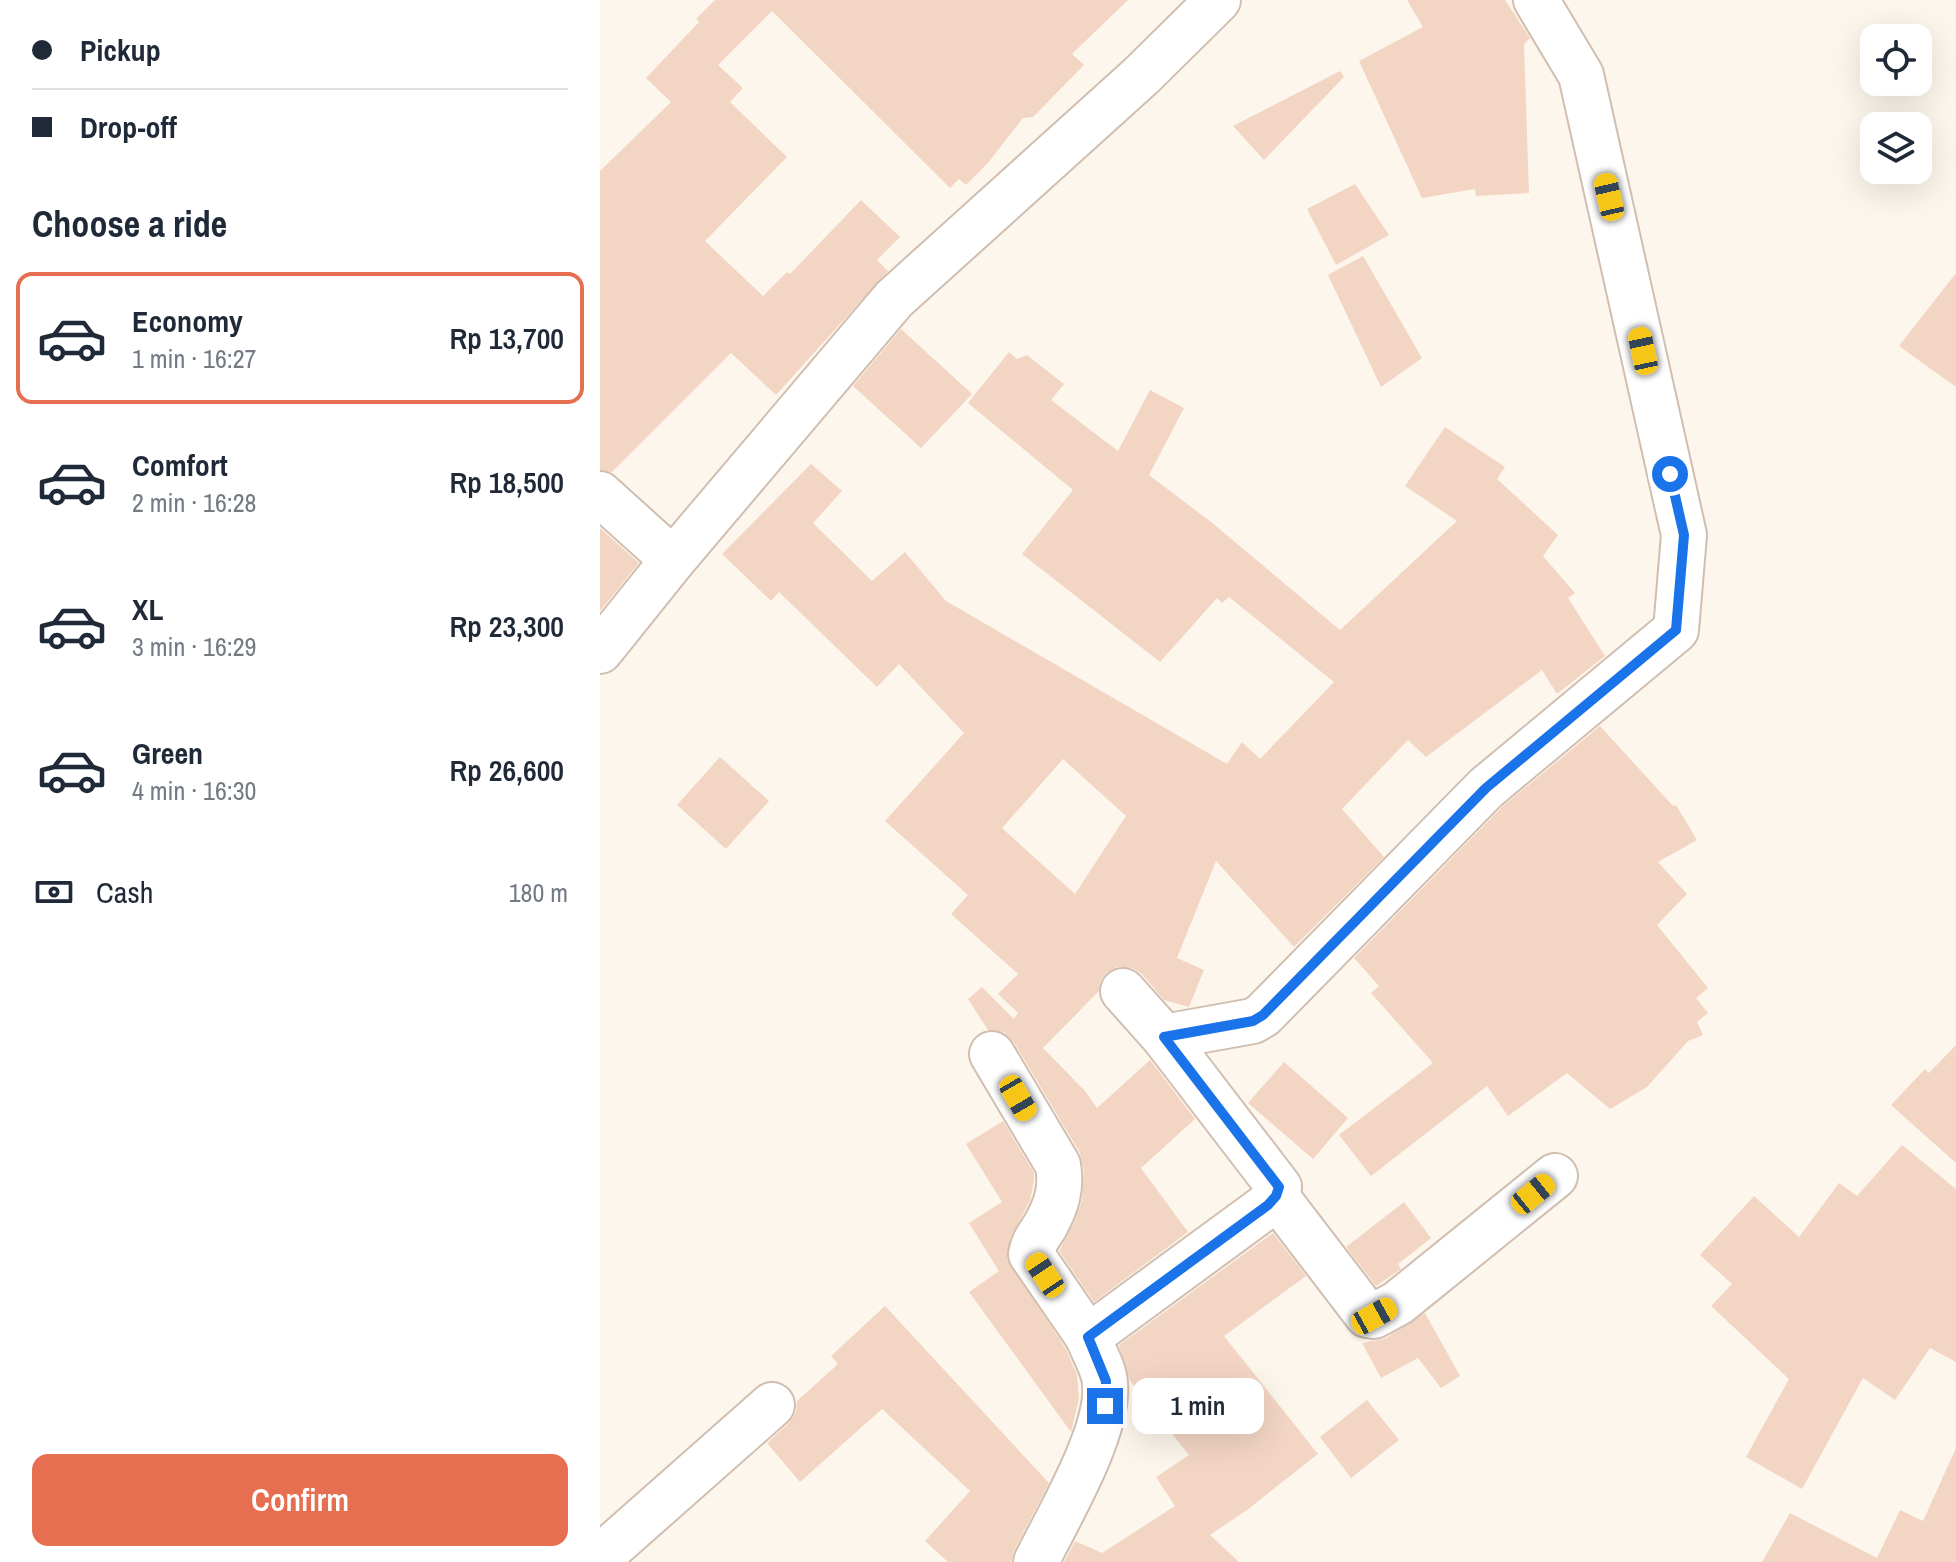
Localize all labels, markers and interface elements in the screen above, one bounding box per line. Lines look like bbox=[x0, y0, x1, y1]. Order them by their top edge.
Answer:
map controls bbox=[1860, 24, 1932, 184]
button: locate bbox=[1860, 24, 1932, 96]
text: Pickup bbox=[80, 30, 161, 70]
text: Drop-off bbox=[80, 107, 177, 147]
button: layers bbox=[1860, 112, 1932, 184]
car bbox=[1592, 171, 1626, 223]
text: Choose a ride bbox=[32, 200, 227, 248]
text: Economy bbox=[132, 301, 243, 341]
icon: car bbox=[36, 302, 108, 374]
text: Rp 13,700 bbox=[450, 318, 564, 358]
car bbox=[1626, 325, 1660, 377]
text: 1 min · 16:27 bbox=[132, 341, 256, 376]
text: Comfort bbox=[132, 445, 228, 485]
icon: car bbox=[36, 446, 108, 518]
route start bbox=[1652, 456, 1688, 492]
text: Rp 18,500 bbox=[450, 462, 564, 502]
text: 2 min · 16:28 bbox=[132, 485, 256, 520]
text: XL bbox=[132, 589, 163, 629]
icon: car bbox=[36, 590, 108, 662]
text: Rp 23,300 bbox=[450, 606, 564, 646]
text: 3 min · 16:29 bbox=[132, 629, 256, 664]
text: Green bbox=[132, 733, 203, 773]
icon: car bbox=[36, 734, 108, 806]
text: Rp 26,600 bbox=[450, 750, 564, 790]
text: 4 min · 16:30 bbox=[132, 773, 256, 808]
icon: cash bbox=[32, 870, 76, 914]
text: Cash bbox=[96, 872, 153, 912]
text: 180 m bbox=[509, 875, 568, 910]
car bbox=[996, 1071, 1040, 1125]
car bbox=[1507, 1170, 1559, 1218]
car bbox=[1022, 1248, 1068, 1302]
car bbox=[1347, 1294, 1401, 1338]
callout: 1 min bbox=[1133, 1378, 1265, 1434]
route end bbox=[1087, 1388, 1123, 1424]
text: 1 min bbox=[1171, 1388, 1225, 1423]
button: Confirm bbox=[32, 1454, 568, 1546]

